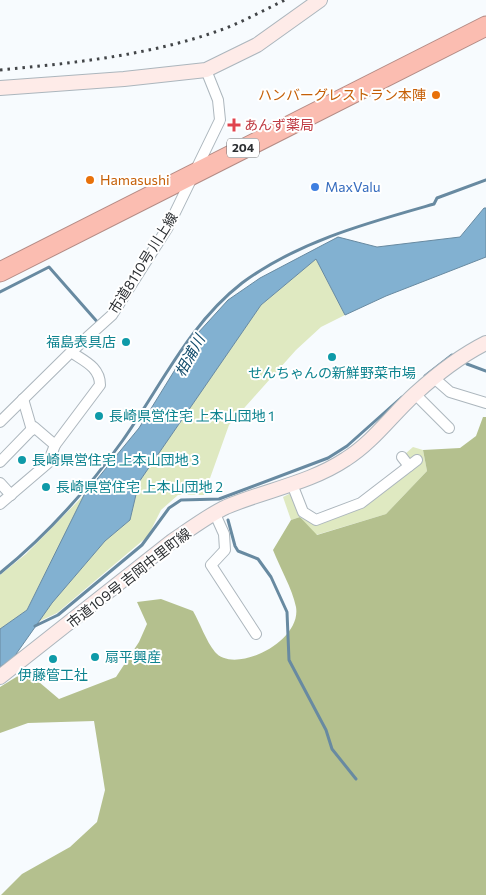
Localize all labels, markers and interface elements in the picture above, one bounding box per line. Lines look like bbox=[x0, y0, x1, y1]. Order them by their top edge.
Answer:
place label: ハンバーグレストラン本陣 bbox=[258, 86, 426, 103]
marker: ハンバーグレストラン本陣 bbox=[430, 89, 442, 101]
place label: あんず薬局 bbox=[244, 116, 314, 133]
marker: あんず薬局 bbox=[228, 119, 240, 131]
road number: 204 bbox=[227, 138, 259, 158]
place label: Hamasushi bbox=[100, 171, 170, 188]
marker: Hamasushi bbox=[84, 174, 96, 186]
place label: MaxValu bbox=[325, 178, 381, 195]
marker: MaxValu bbox=[309, 181, 321, 193]
street label: 市道8110号 川上線 bbox=[105, 209, 181, 317]
water label: 相浦川 bbox=[170, 330, 209, 380]
place label: 福島表具店 bbox=[46, 333, 116, 350]
marker: 福島表具店 bbox=[120, 336, 132, 348]
marker: せんちゃんの新鮮野菜市場 bbox=[326, 351, 338, 363]
place label: せんちゃんの新鮮野菜市場 bbox=[248, 364, 416, 381]
place label: 長崎県営住宅 上本山団地 1 bbox=[109, 407, 274, 424]
marker: 長崎県営住宅 上本山団地 1 bbox=[93, 410, 105, 422]
place label: 長崎県営住宅 上本山団地 3 bbox=[32, 451, 199, 468]
marker: 長崎県営住宅 上本山団地 3 bbox=[16, 454, 28, 466]
place label: 長崎県営住宅 上本山団地 2 bbox=[56, 478, 223, 495]
marker: 長崎県営住宅 上本山団地 2 bbox=[40, 481, 52, 493]
street label: 市道109号 吉岡中里町線 bbox=[63, 524, 194, 631]
place label: 扇平興産 bbox=[105, 648, 161, 665]
marker: 扇平興産 bbox=[89, 651, 101, 663]
marker: 伊藤管工社 bbox=[47, 653, 59, 665]
place label: 伊藤管工社 bbox=[18, 666, 88, 683]

